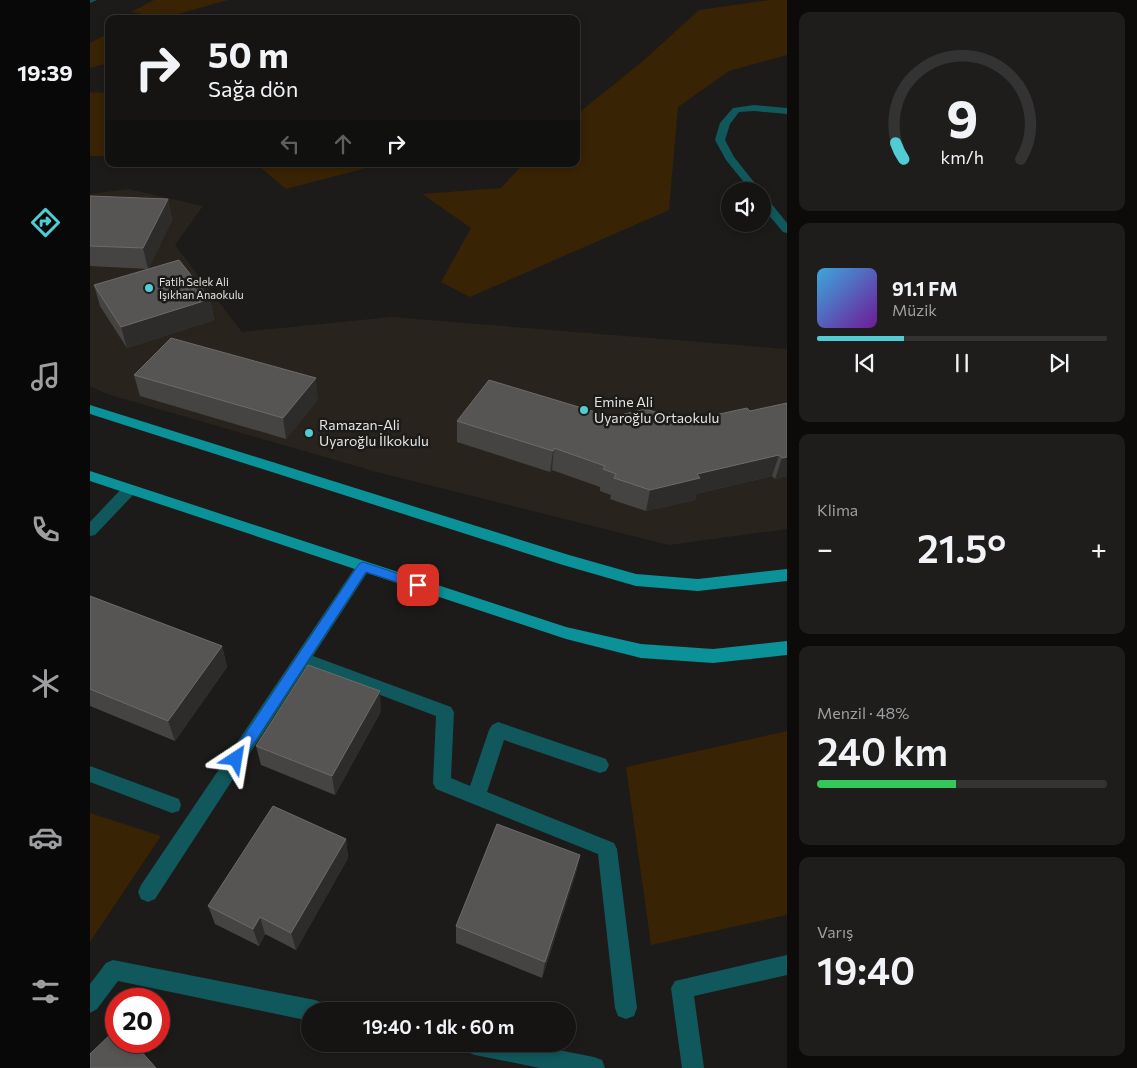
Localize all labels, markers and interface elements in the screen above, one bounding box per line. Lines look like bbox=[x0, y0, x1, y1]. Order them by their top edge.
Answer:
text: 50 m bbox=[208, 32, 289, 75]
icon: right bbox=[125, 35, 190, 100]
text: 19:39 bbox=[17, 59, 73, 86]
text: Sağa dön bbox=[208, 75, 298, 102]
text: 9 bbox=[946, 85, 978, 149]
icon: left bbox=[276, 130, 304, 158]
icon: ahead bbox=[329, 130, 357, 158]
icon: right bbox=[382, 130, 410, 158]
text: km/h bbox=[940, 146, 984, 168]
map controls bbox=[721, 182, 771, 232]
button: sound bbox=[721, 182, 771, 232]
icon: directions bbox=[28, 205, 63, 240]
place label: Fatih Selek Ali Işıkhan Anaokulu bbox=[159, 275, 244, 301]
text: 91.1 FM bbox=[892, 277, 957, 300]
marker: Fatih Selek Ali Işıkhan Anaokulu bbox=[143, 282, 155, 294]
text: Müzik bbox=[892, 300, 937, 319]
icon: previous bbox=[851, 349, 879, 377]
icon: pause bbox=[948, 349, 976, 377]
icon: next bbox=[1045, 349, 1073, 377]
icon: music bbox=[28, 359, 63, 394]
place label: Emine Ali Uyaroğlu Ortaokulu bbox=[594, 393, 719, 426]
marker: Emine Ali Uyaroğlu Ortaokulu bbox=[578, 404, 590, 416]
place label: Ramazan-Ali Uyaroğlu İlkokulu bbox=[319, 416, 429, 449]
marker: Ramazan-Ali Uyaroğlu İlkokulu bbox=[303, 427, 315, 439]
text: Klima bbox=[817, 500, 858, 519]
icon: phone bbox=[28, 512, 63, 547]
text: 21.5° bbox=[917, 524, 1006, 571]
text: − bbox=[817, 531, 833, 565]
text: + bbox=[1091, 531, 1107, 565]
pin bbox=[397, 564, 439, 606]
icon: arrive bbox=[404, 571, 432, 599]
icon: climate bbox=[28, 666, 63, 701]
text: Menzil · 48% bbox=[817, 703, 909, 722]
text: 240 km bbox=[817, 727, 948, 774]
position arrow bbox=[209, 732, 261, 784]
icon: car bbox=[28, 820, 63, 855]
text: Varış bbox=[817, 922, 853, 941]
text: 19:40 bbox=[817, 946, 915, 993]
icon: filters bbox=[28, 974, 63, 1009]
speed limit sign: 20 bbox=[105, 988, 170, 1053]
text: 19:40 · 1 dk · 60 m bbox=[363, 1015, 514, 1038]

